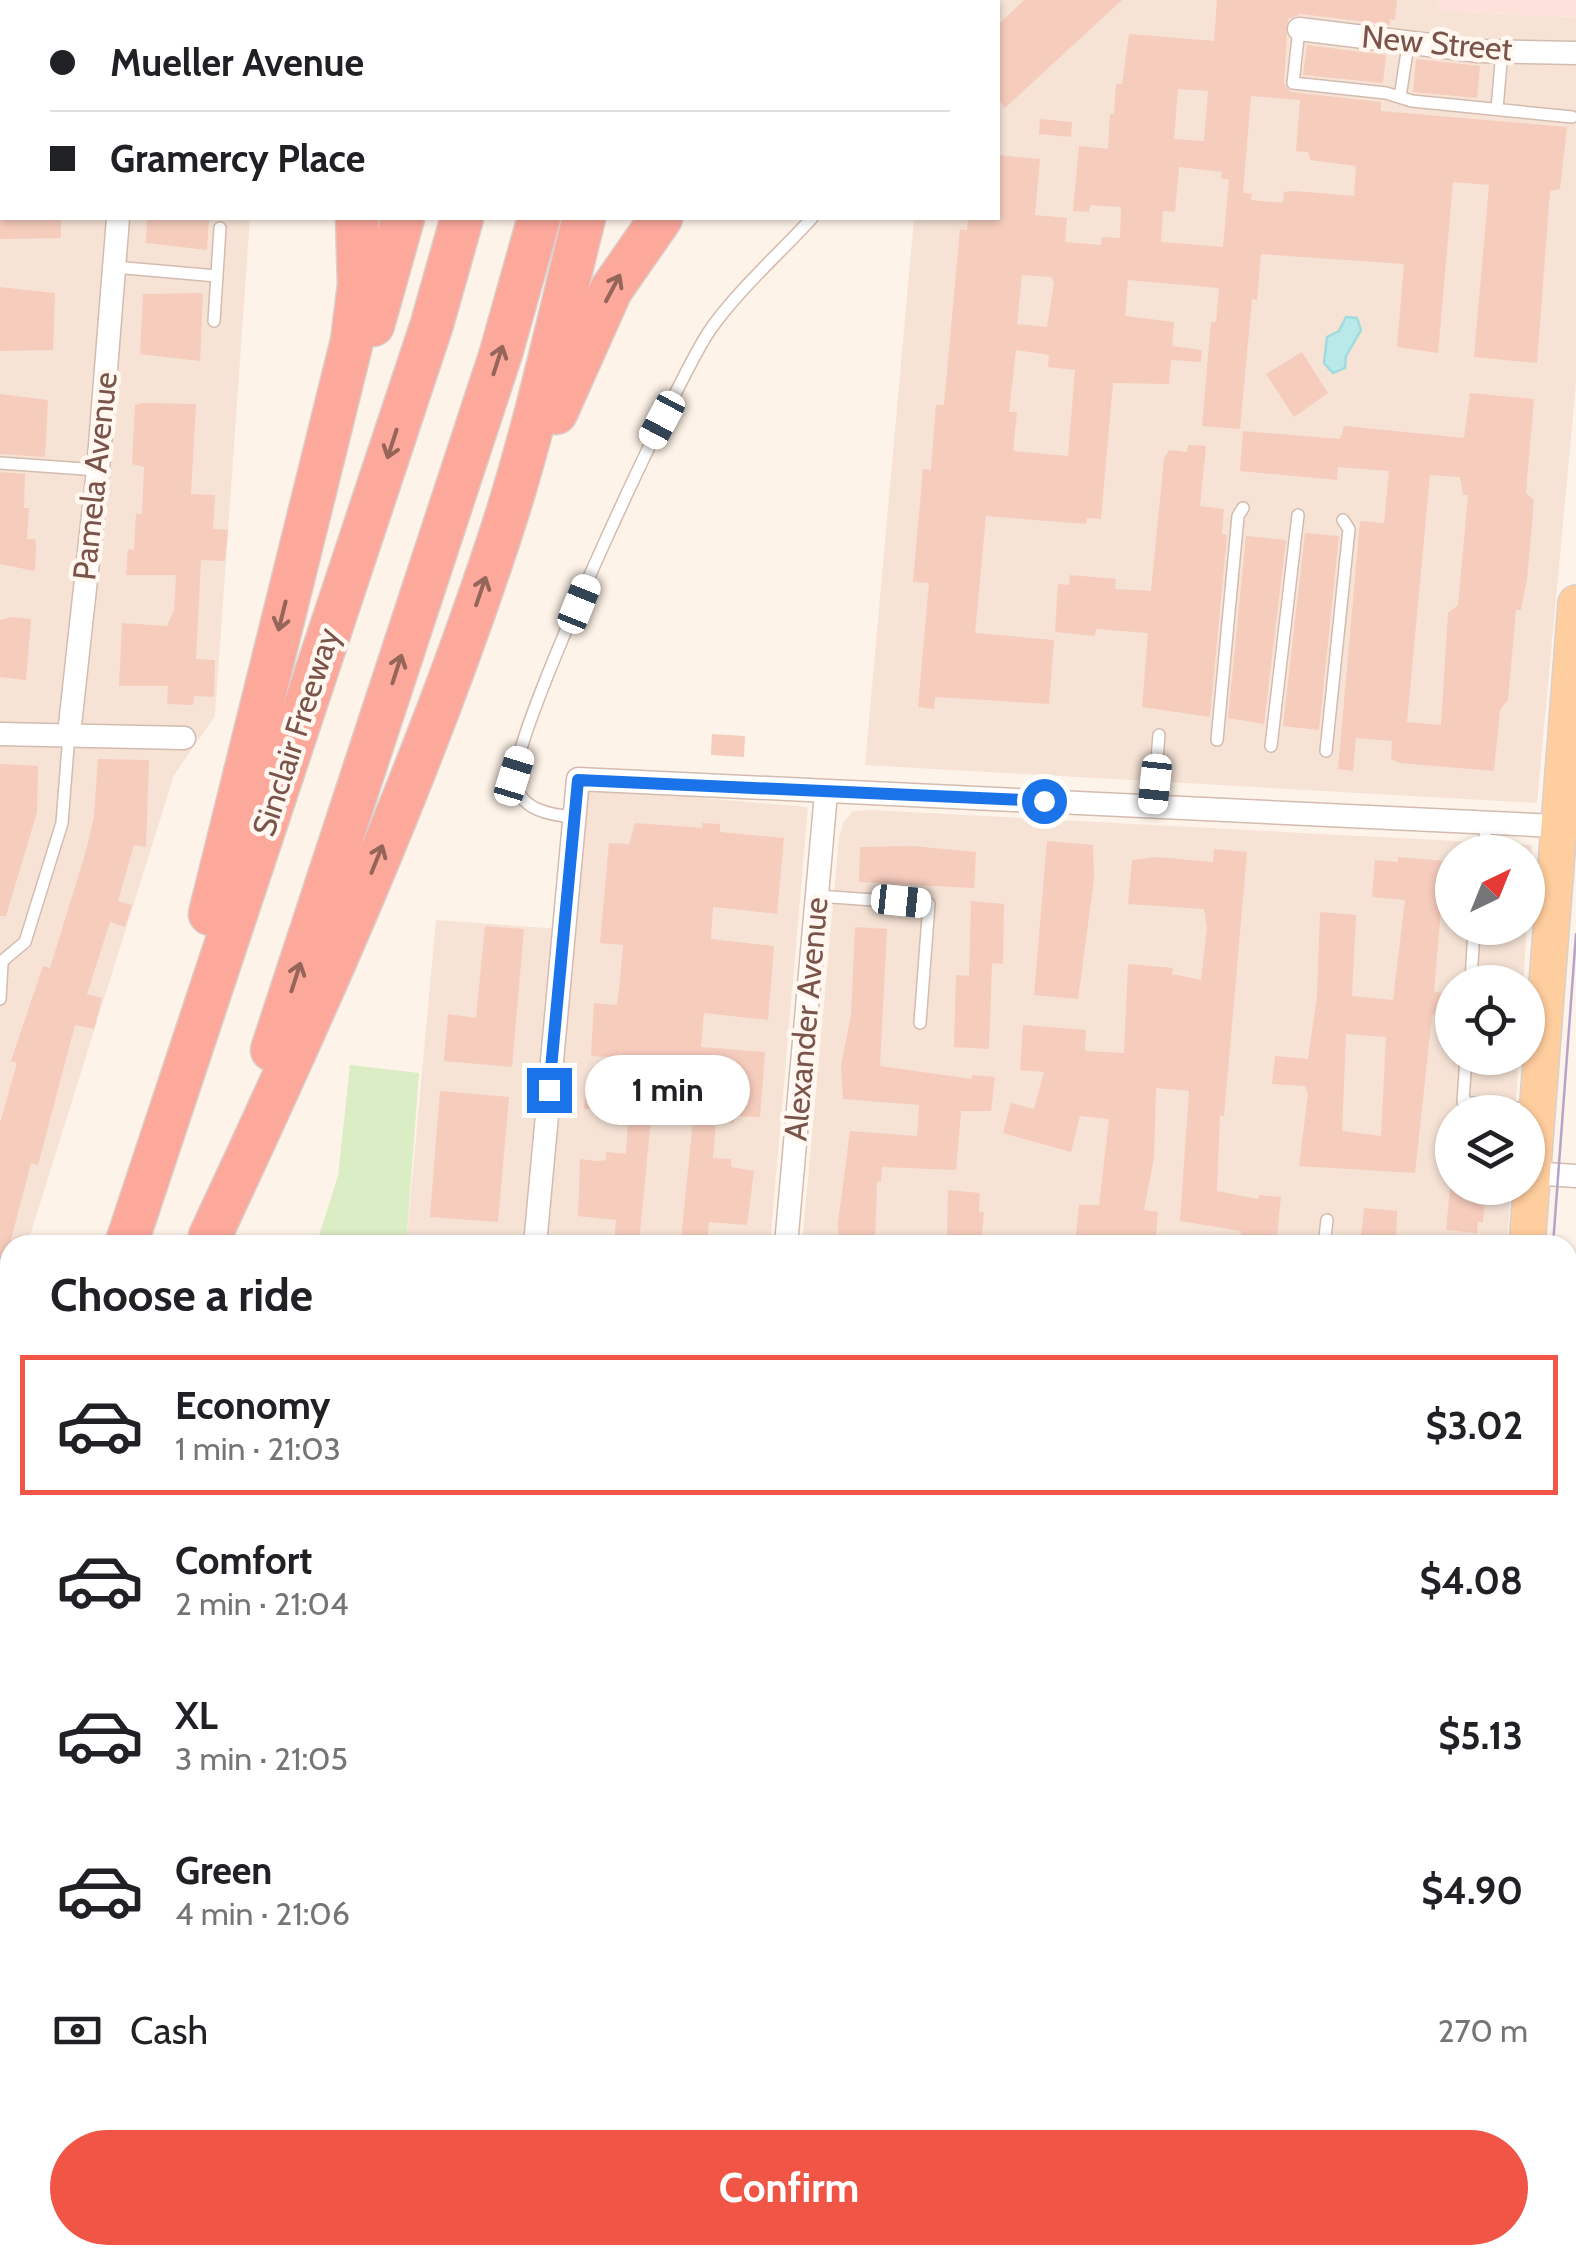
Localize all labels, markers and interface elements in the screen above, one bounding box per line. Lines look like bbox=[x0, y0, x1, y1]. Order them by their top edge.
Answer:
street label: New Street bbox=[1360, 16, 1514, 69]
text: Mueller Avenue bbox=[110, 39, 364, 86]
text: Gramercy Place bbox=[110, 135, 365, 182]
one-way arrow bbox=[604, 274, 623, 304]
one-way arrow bbox=[491, 345, 509, 376]
street label: Pamela Avenue bbox=[64, 370, 125, 582]
car bbox=[635, 386, 689, 454]
one-way arrow bbox=[382, 428, 400, 459]
car bbox=[554, 571, 604, 637]
one-way arrow bbox=[473, 577, 491, 608]
one-way arrow bbox=[271, 600, 290, 631]
street label: Sinclair Freeway bbox=[244, 623, 348, 841]
one-way arrow bbox=[390, 653, 408, 685]
car bbox=[491, 743, 537, 809]
car bbox=[1137, 753, 1173, 815]
route start bbox=[1022, 779, 1067, 824]
north arrow bbox=[1435, 835, 1545, 945]
map controls bbox=[1435, 835, 1545, 1205]
one-way arrow bbox=[369, 844, 387, 875]
car bbox=[870, 883, 932, 919]
street label: Alexander Avenue bbox=[775, 896, 836, 1142]
one-way arrow bbox=[288, 962, 306, 994]
button: locate bbox=[1435, 965, 1545, 1075]
callout: 1 min bbox=[584, 1055, 749, 1125]
route end bbox=[527, 1068, 572, 1113]
text: 1 min bbox=[631, 1070, 704, 1109]
button: layers bbox=[1435, 1095, 1545, 1205]
text: Choose a ride bbox=[50, 1268, 313, 1322]
icon: car bbox=[55, 1380, 145, 1470]
text: Economy bbox=[175, 1382, 330, 1429]
text: $3.02 bbox=[1425, 1402, 1523, 1449]
text: 1 min · 21:03 bbox=[175, 1429, 341, 1468]
icon: car bbox=[55, 1535, 145, 1625]
text: Comfort bbox=[175, 1537, 312, 1584]
text: $4.08 bbox=[1419, 1557, 1523, 1604]
text: 2 min · 21:04 bbox=[175, 1584, 348, 1623]
icon: car bbox=[55, 1690, 145, 1780]
text: XL bbox=[175, 1692, 218, 1739]
text: $5.13 bbox=[1438, 1712, 1523, 1759]
text: 3 min · 21:05 bbox=[175, 1739, 348, 1778]
icon: car bbox=[55, 1845, 145, 1935]
text: Green bbox=[175, 1847, 272, 1894]
text: $4.90 bbox=[1421, 1867, 1523, 1914]
text: 4 min · 21:06 bbox=[175, 1894, 350, 1933]
icon: cash bbox=[50, 2003, 105, 2058]
text: Cash bbox=[130, 2007, 208, 2054]
text: 270 m bbox=[1438, 2011, 1528, 2050]
button: Confirm bbox=[50, 2130, 1528, 2245]

